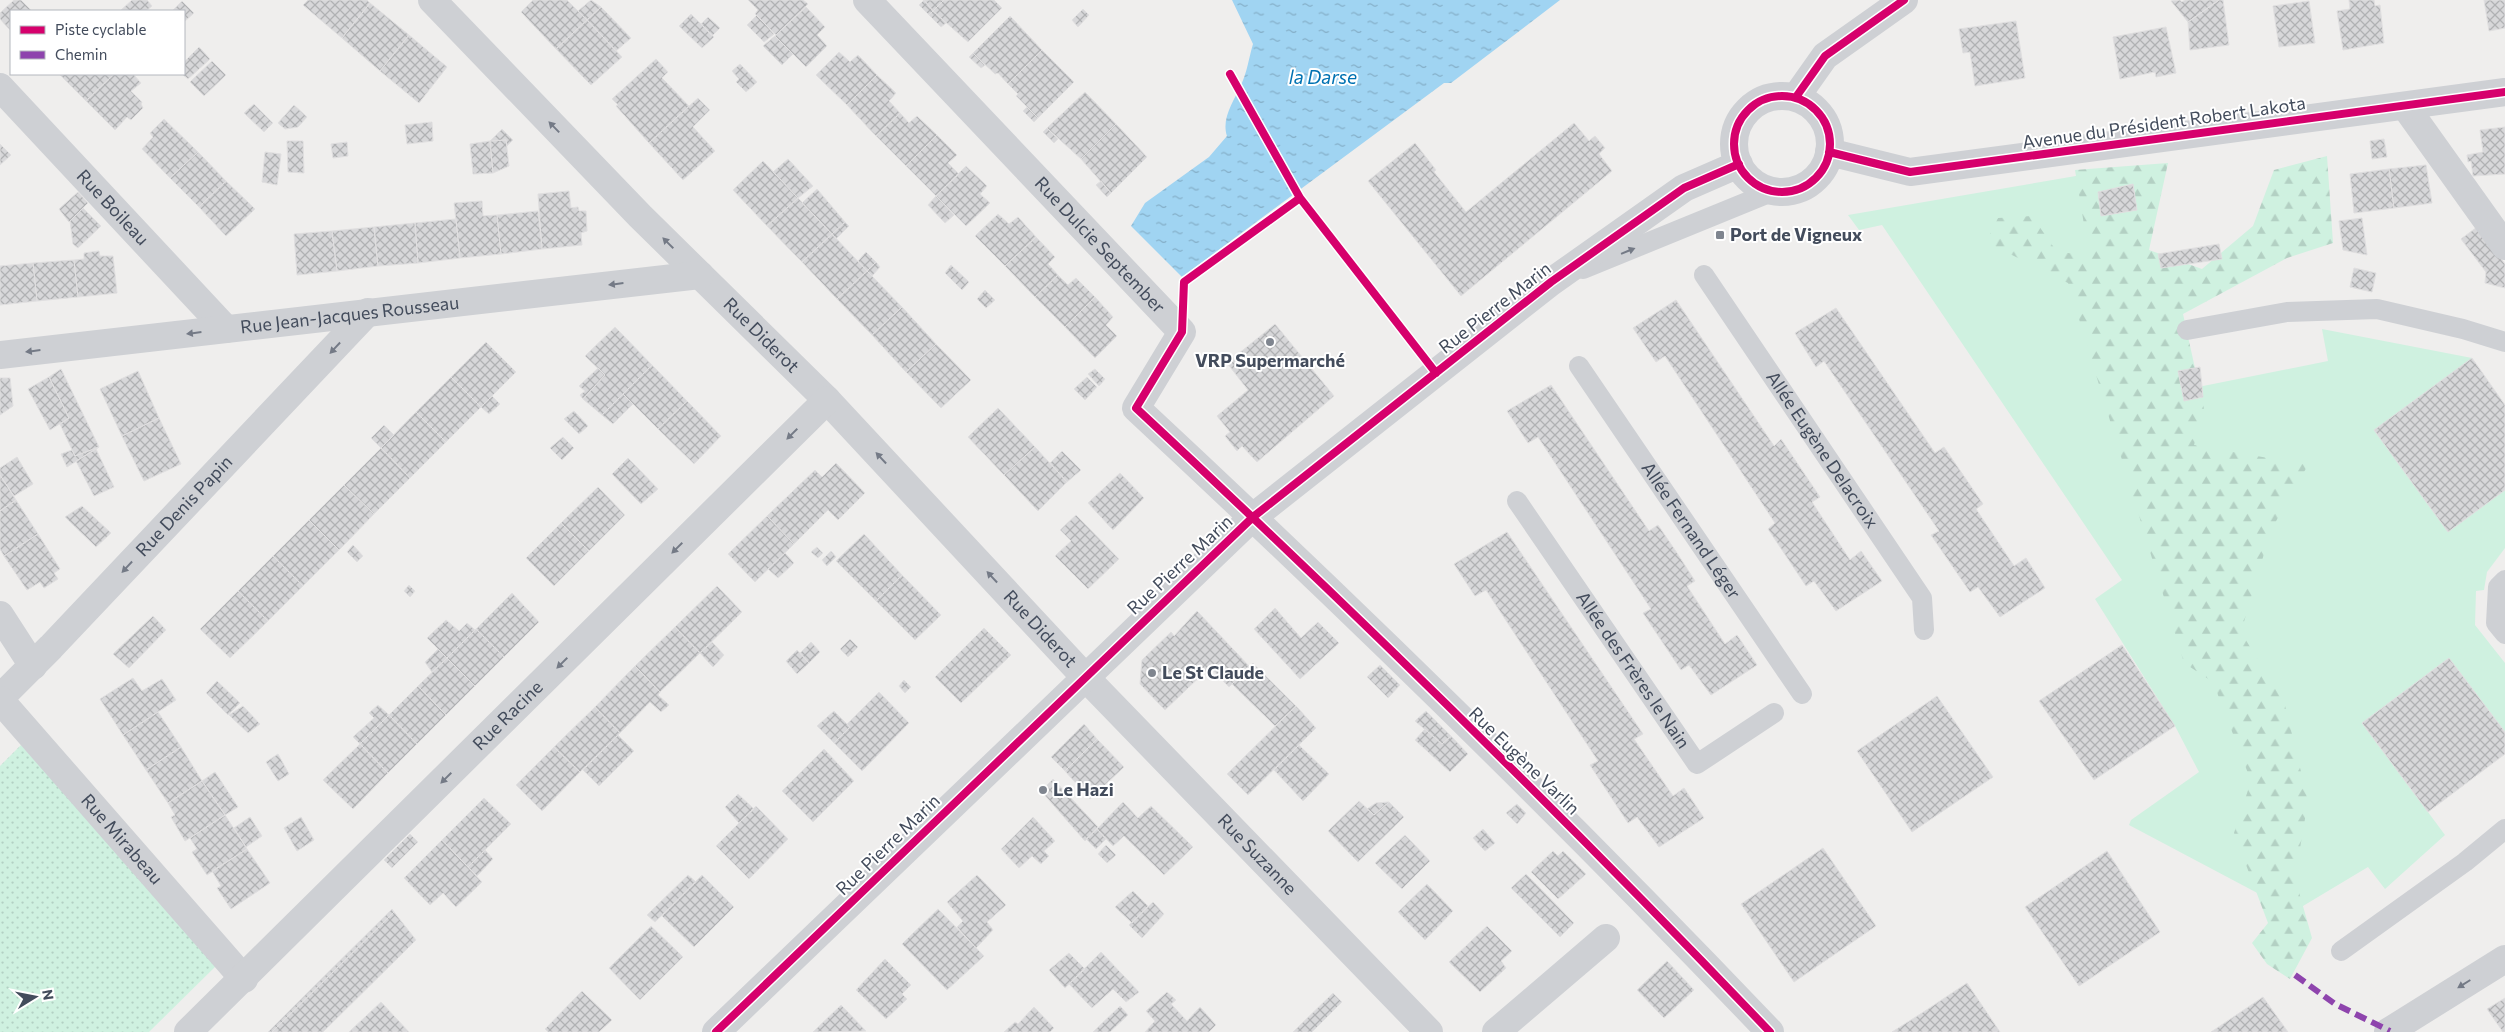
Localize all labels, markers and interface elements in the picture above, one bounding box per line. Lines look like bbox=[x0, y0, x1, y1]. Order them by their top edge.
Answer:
legend bbox=[10, 10, 185, 75]
text: Piste cyclable bbox=[55, 20, 147, 38]
text: Chemin bbox=[55, 45, 107, 63]
water label: la Darse bbox=[1289, 65, 1357, 88]
street label: Avenue du Président Robert Lakota bbox=[2021, 91, 2307, 153]
one-way arrow bbox=[548, 121, 560, 133]
street label: Rue Boileau bbox=[73, 164, 154, 249]
street label: Rue Dulcie September bbox=[1031, 172, 1170, 317]
place label: Port de Vigneux bbox=[1730, 223, 1862, 245]
marker: Port de Vigneux bbox=[1714, 229, 1726, 241]
one-way arrow bbox=[662, 237, 674, 249]
one-way arrow bbox=[1621, 246, 1635, 254]
street label: Rue Pierre Marin bbox=[1434, 257, 1555, 358]
one-way arrow bbox=[608, 280, 624, 288]
street label: Rue Jean-Jacques Rousseau bbox=[239, 291, 460, 337]
street label: Rue Diderot bbox=[719, 293, 805, 377]
one-way arrow bbox=[186, 329, 202, 337]
marker: VRP Supermarché bbox=[1264, 336, 1276, 348]
one-way arrow bbox=[329, 341, 341, 353]
one-way arrow bbox=[24, 347, 40, 355]
place label: VRP Supermarché bbox=[1195, 349, 1345, 371]
street label: Allée Eugène Delacroix bbox=[1762, 367, 1884, 532]
one-way arrow bbox=[786, 428, 798, 440]
street label: Rue Denis Papin bbox=[131, 450, 236, 561]
one-way arrow bbox=[875, 452, 887, 464]
street label: Allée Fernand Léger bbox=[1637, 457, 1746, 603]
street label: Rue Pierre Marin bbox=[1122, 510, 1237, 619]
one-way arrow bbox=[671, 542, 683, 554]
one-way arrow bbox=[121, 561, 133, 573]
one-way arrow bbox=[986, 571, 998, 583]
street label: Rue Diderot bbox=[1000, 585, 1082, 671]
street label: Allée des Frères le Nain bbox=[1572, 587, 1695, 752]
one-way arrow bbox=[556, 657, 568, 669]
place label: Le St Claude bbox=[1162, 661, 1264, 683]
marker: Le St Claude bbox=[1146, 667, 1158, 679]
street label: Rue Racine bbox=[468, 675, 547, 754]
street label: Rue Eugène Varlin bbox=[1465, 702, 1585, 819]
one-way arrow bbox=[441, 771, 453, 783]
place label: Le Hazi bbox=[1053, 778, 1114, 800]
marker: Le Hazi bbox=[1037, 784, 1049, 796]
street label: Rue Mirabeau bbox=[77, 789, 168, 888]
street label: Rue Pierre Marin bbox=[831, 789, 944, 899]
street label: Rue Suzanne bbox=[1214, 809, 1302, 899]
north arrow bbox=[10, 972, 60, 1022]
one-way arrow bbox=[2457, 980, 2470, 989]
text: N bbox=[39, 988, 58, 1001]

